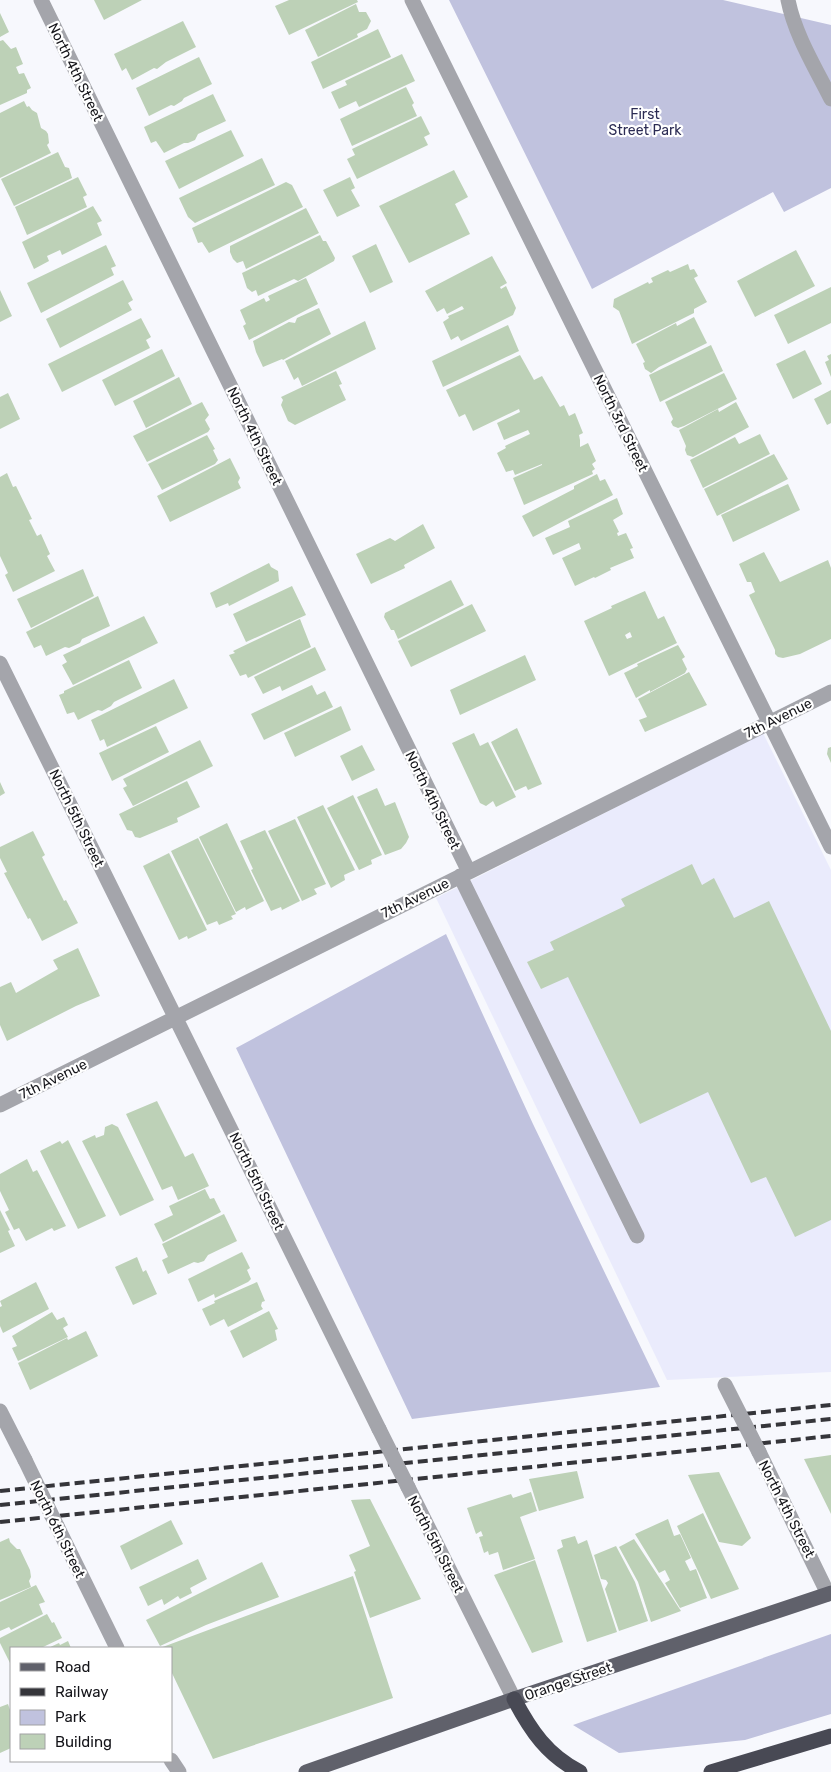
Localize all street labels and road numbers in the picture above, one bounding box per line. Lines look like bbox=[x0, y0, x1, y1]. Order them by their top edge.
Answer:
street label: North 4th Street bbox=[44, 20, 107, 125]
street label: North 3rd Street bbox=[590, 372, 652, 475]
street label: North 4th Street bbox=[223, 384, 286, 489]
street label: 7th Avenue bbox=[742, 695, 815, 742]
street label: North 4th Street bbox=[401, 748, 464, 853]
street label: North 5th Street bbox=[46, 767, 108, 870]
street label: 7th Avenue bbox=[379, 875, 452, 922]
street label: 7th Avenue bbox=[17, 1056, 90, 1103]
street label: North 5th Street bbox=[226, 1130, 288, 1233]
street label: North 4th Street bbox=[755, 1458, 819, 1561]
street label: North 6th Street bbox=[26, 1477, 89, 1581]
street label: North 5th Street bbox=[404, 1493, 468, 1596]
street label: Orange Street bbox=[522, 1658, 614, 1704]

